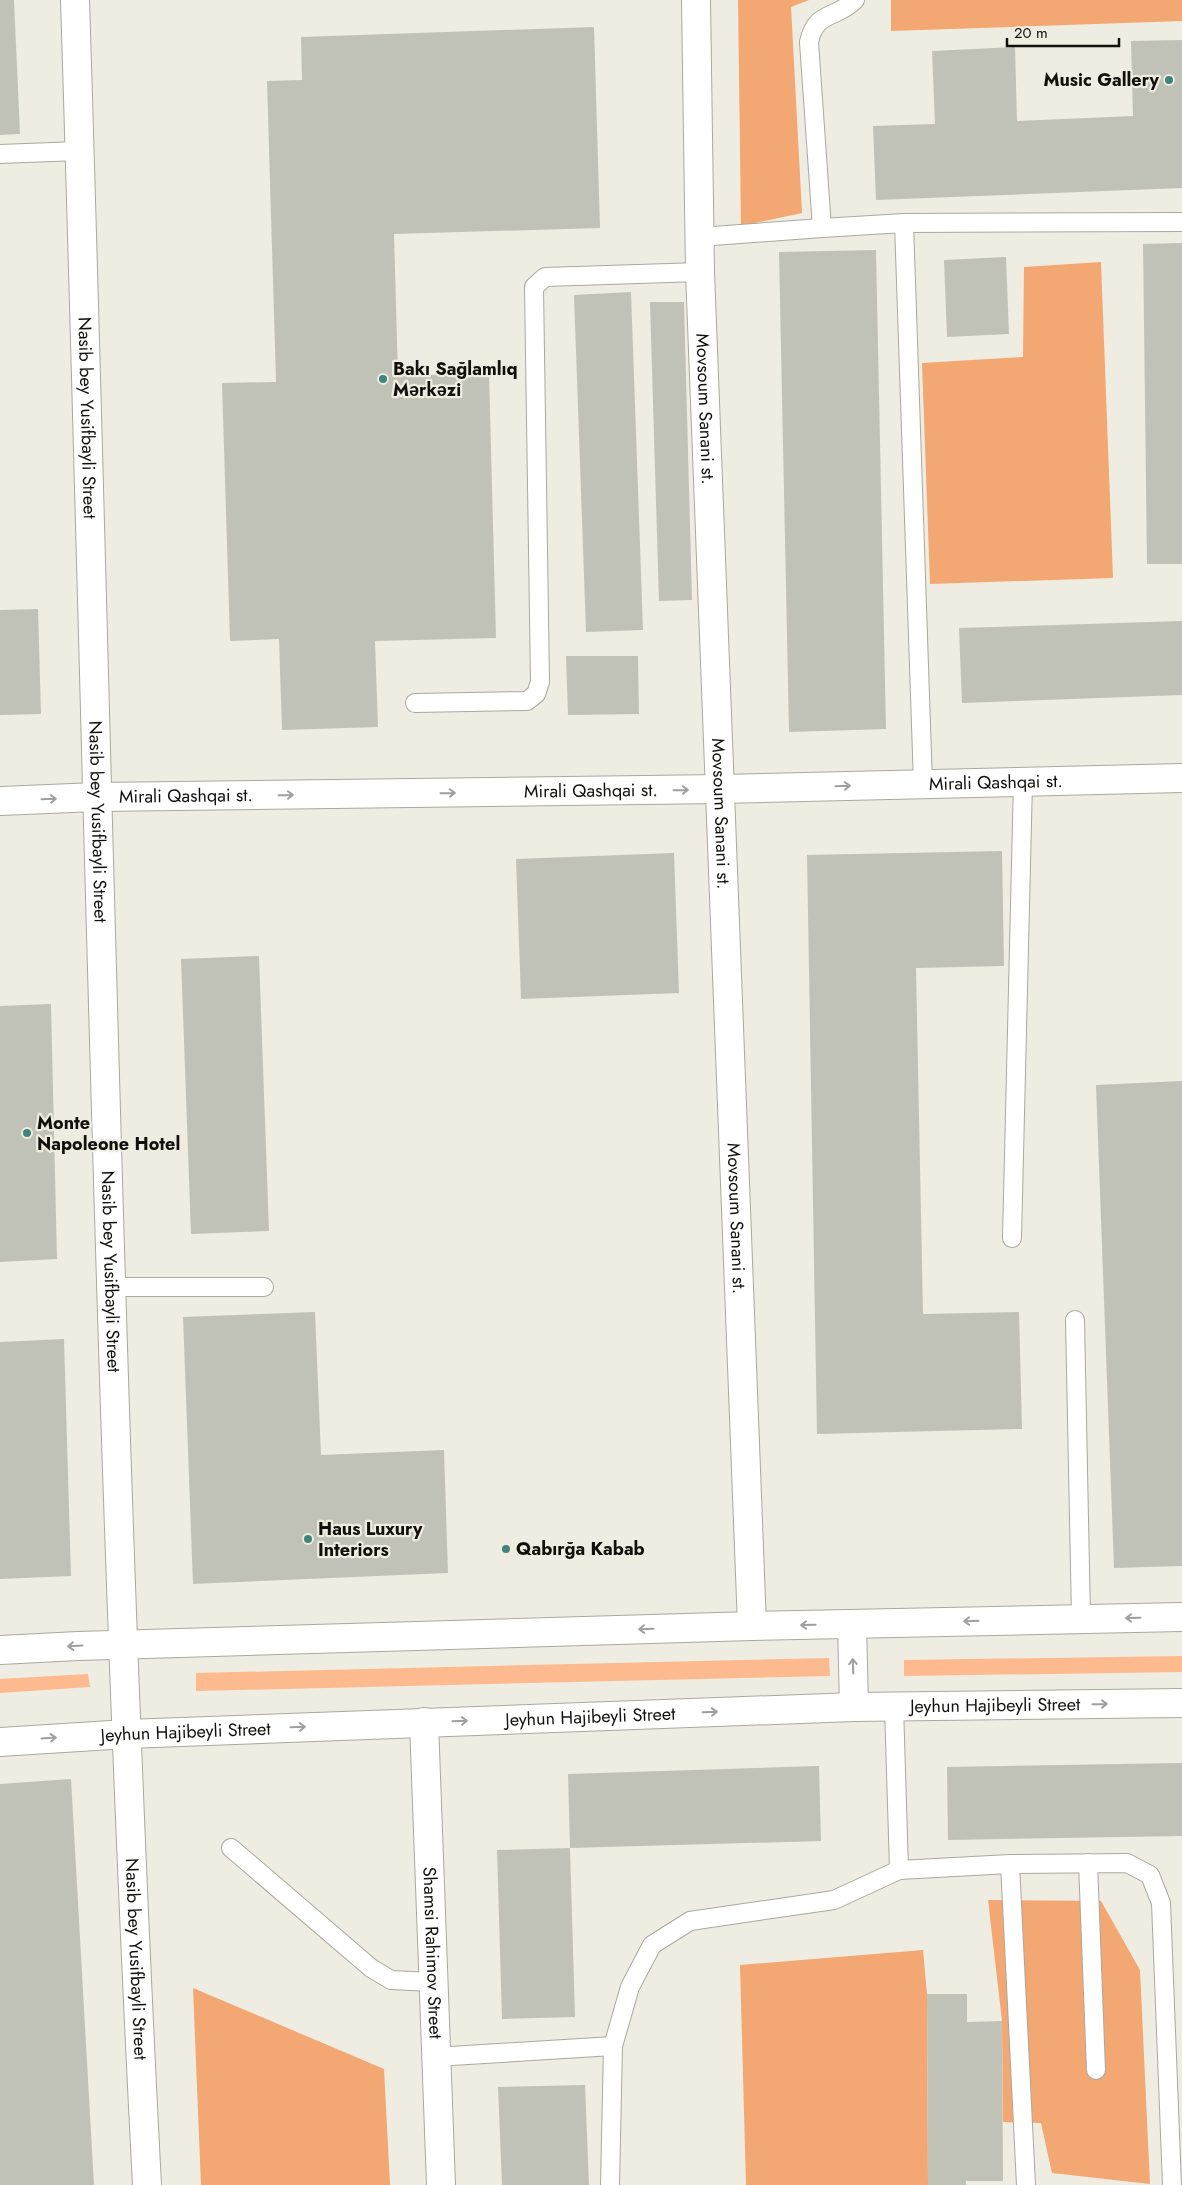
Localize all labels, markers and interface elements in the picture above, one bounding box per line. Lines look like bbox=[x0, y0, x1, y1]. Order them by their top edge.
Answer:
scale bar bbox=[1007, 15, 1120, 47]
text: 20 m bbox=[1014, 22, 1048, 44]
place label: Music Gallery bbox=[1043, 67, 1160, 93]
marker: Music Gallery bbox=[1163, 74, 1175, 86]
street label: Nasib bey Yusifbayli Street bbox=[71, 316, 103, 520]
street label: Movsoum Sanani st. bbox=[689, 333, 721, 485]
place label: Bakı Sağlamlıq Mərkəzi bbox=[393, 356, 518, 403]
marker: Bakı Sağlamlıq Mərkəzi bbox=[377, 373, 389, 385]
street label: Nasib bey Yusifbayli Street bbox=[82, 720, 114, 924]
street label: Movsoum Sanani st. bbox=[705, 737, 737, 890]
street label: Mirali Qashqai st. bbox=[928, 768, 1063, 797]
street label: Mirali Qashqai st. bbox=[524, 777, 658, 805]
one-way arrow bbox=[835, 781, 851, 791]
street label: Mirali Qashqai st. bbox=[119, 782, 253, 810]
one-way arrow bbox=[672, 785, 689, 795]
one-way arrow bbox=[440, 788, 456, 798]
one-way arrow bbox=[278, 790, 294, 800]
one-way arrow bbox=[40, 794, 56, 804]
place label: Monte Napoleone Hotel bbox=[37, 1110, 180, 1157]
marker: Monte Napoleone Hotel bbox=[21, 1127, 33, 1139]
street label: Movsoum Sanani st. bbox=[720, 1142, 752, 1294]
street label: Nasib bey Yusifbayli Street bbox=[95, 1170, 127, 1374]
place label: Haus Luxury Interiors bbox=[318, 1516, 423, 1563]
marker: Haus Luxury Interiors bbox=[302, 1533, 314, 1545]
place label: Qabırğa Kabab bbox=[516, 1536, 645, 1562]
marker: Qabırğa Kabab bbox=[500, 1543, 512, 1555]
one-way arrow bbox=[1126, 1613, 1142, 1622]
one-way arrow bbox=[963, 1616, 980, 1626]
one-way arrow bbox=[801, 1620, 817, 1630]
one-way arrow bbox=[638, 1625, 654, 1634]
one-way arrow bbox=[67, 1642, 83, 1651]
one-way arrow bbox=[848, 1658, 858, 1674]
street label: Jeyhun Hajibeyli Street bbox=[908, 1691, 1081, 1719]
one-way arrow bbox=[1092, 1699, 1108, 1709]
street label: Jeyhun Hajibeyli Street bbox=[503, 1701, 677, 1733]
one-way arrow bbox=[702, 1707, 718, 1717]
street label: Jeyhun Hajibeyli Street bbox=[98, 1716, 272, 1749]
one-way arrow bbox=[452, 1716, 468, 1726]
one-way arrow bbox=[289, 1723, 305, 1732]
one-way arrow bbox=[40, 1734, 56, 1743]
street label: Nasib bey Yusifbayli Street bbox=[119, 1858, 154, 2061]
street label: Shamsi Rahimov Street bbox=[416, 1866, 449, 2040]

